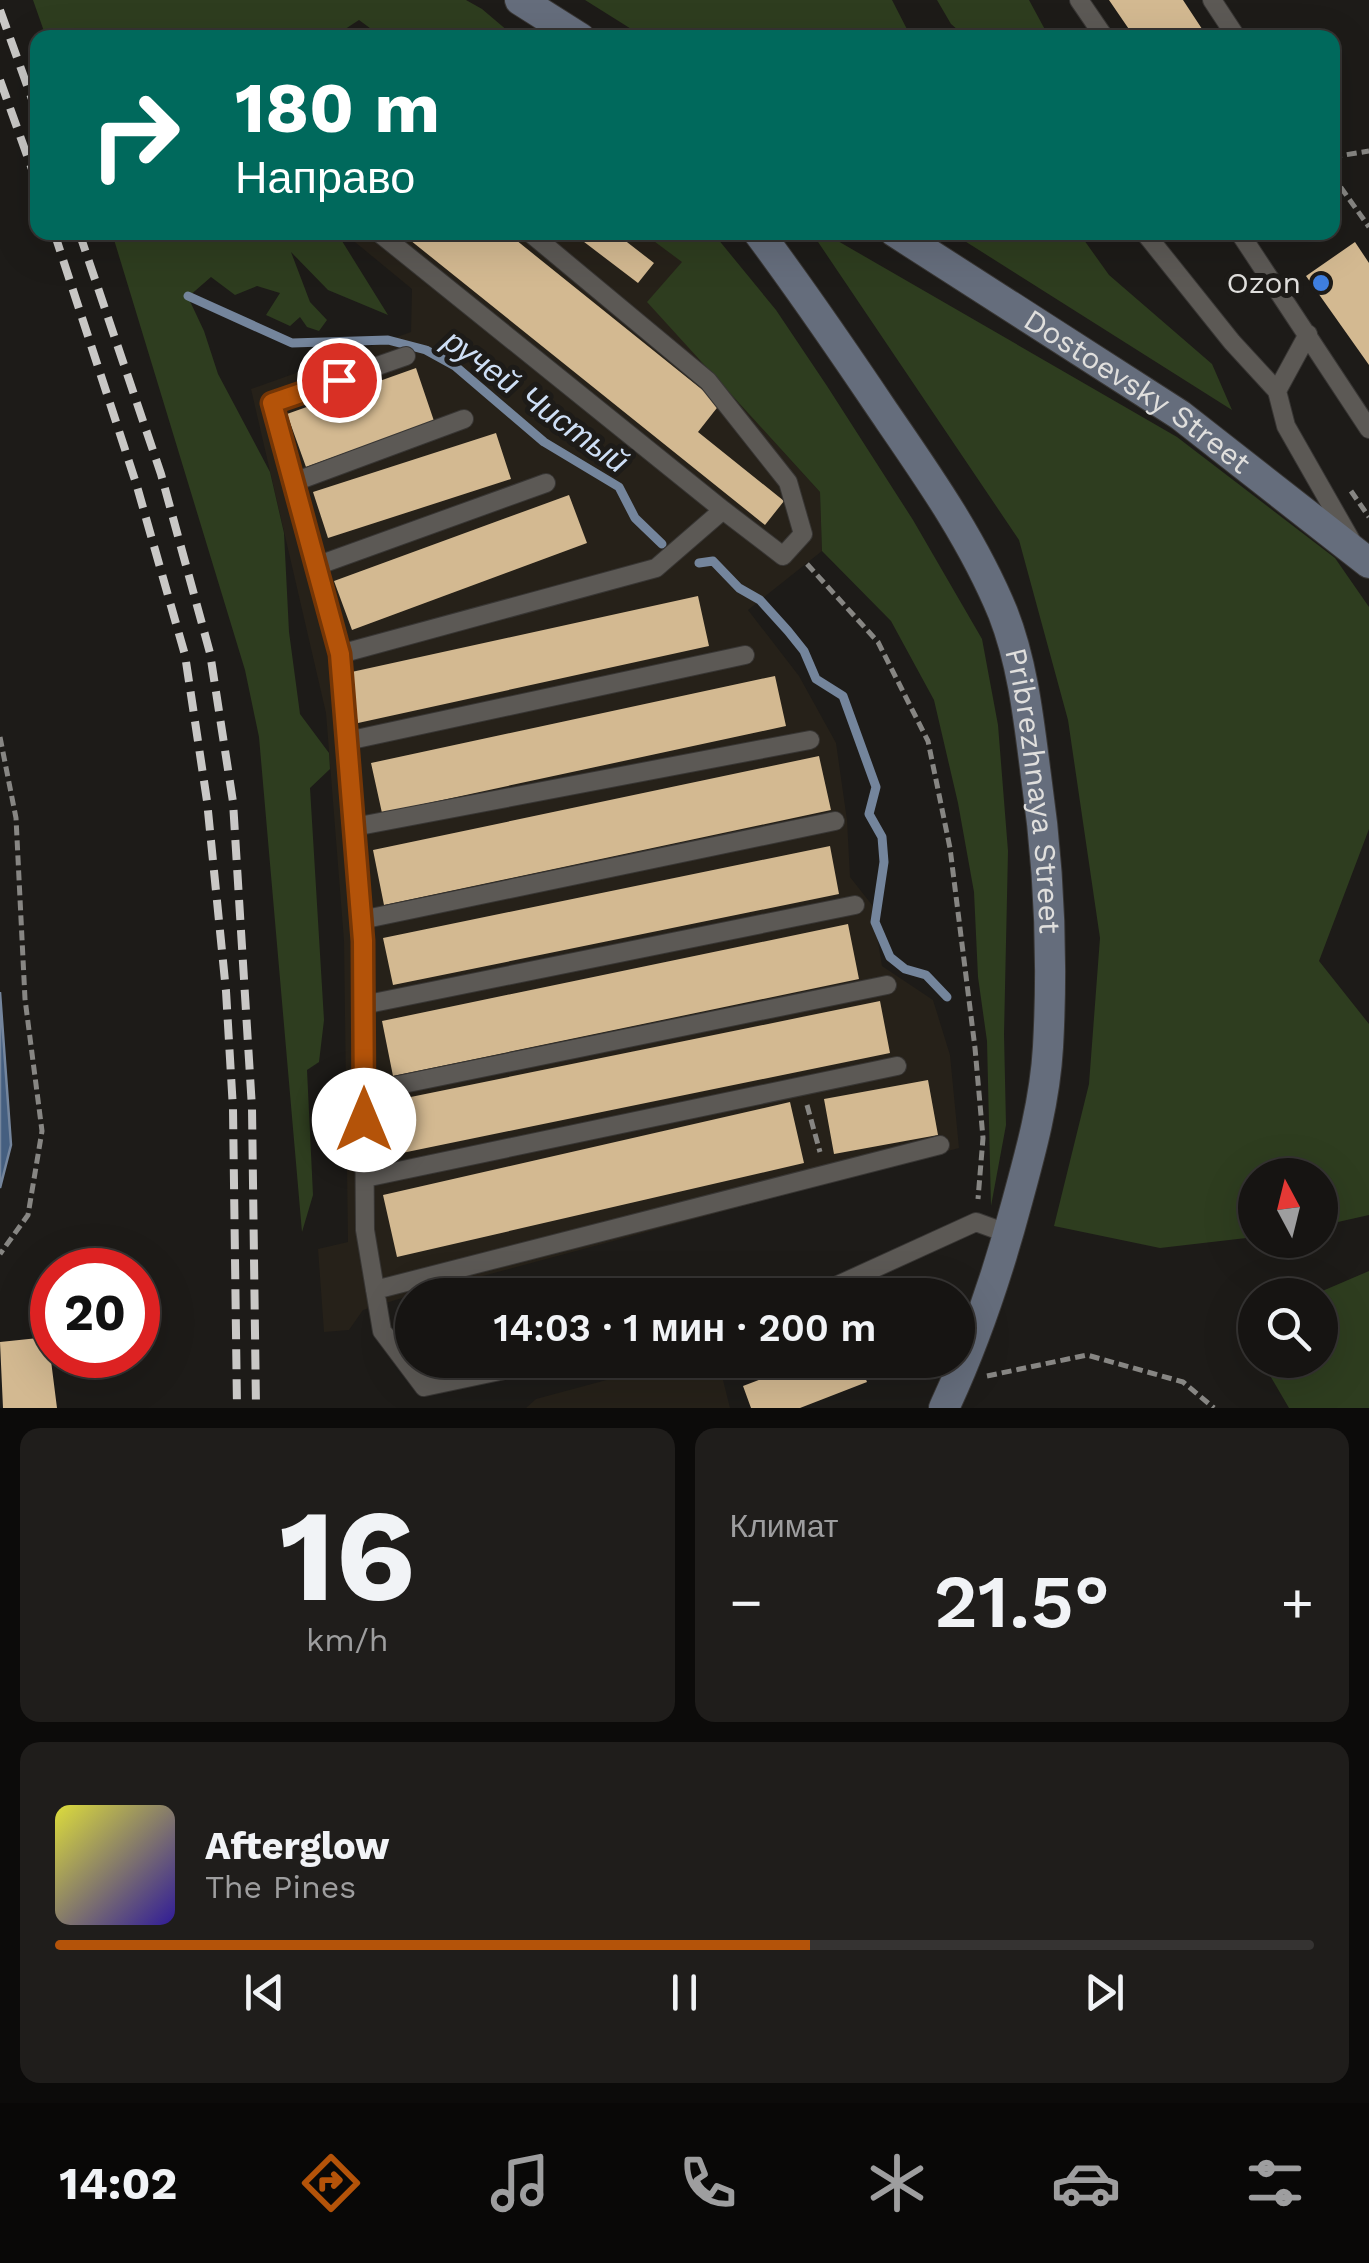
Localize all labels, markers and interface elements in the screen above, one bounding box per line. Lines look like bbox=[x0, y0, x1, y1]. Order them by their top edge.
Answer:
text: 180 m bbox=[235, 67, 440, 149]
icon: right bbox=[70, 70, 200, 200]
text: Направо bbox=[235, 151, 415, 204]
place label: Ozon bbox=[1226, 265, 1301, 300]
marker: Ozon bbox=[1310, 272, 1332, 294]
street label: Dostoevsky Street bbox=[1018, 302, 1258, 481]
water label: ручей Чистый bbox=[435, 321, 636, 481]
pin bbox=[297, 338, 382, 423]
icon: arrive bbox=[312, 353, 367, 408]
street label: Pribrezhnaya Street bbox=[998, 644, 1068, 935]
position arrow bbox=[312, 1068, 416, 1172]
north arrow bbox=[1238, 1158, 1338, 1258]
map controls bbox=[1238, 1158, 1338, 1378]
speed limit sign: 20 bbox=[30, 1248, 160, 1378]
button: search bbox=[1238, 1278, 1338, 1378]
text: 14:03 · 1 мин · 200 m bbox=[493, 1306, 877, 1350]
text: 16 bbox=[279, 1479, 415, 1632]
text: Климат bbox=[730, 1507, 838, 1545]
text: 21.5° bbox=[934, 1557, 1110, 1645]
text: − bbox=[730, 1570, 763, 1634]
text: + bbox=[1281, 1570, 1314, 1634]
text: km/h bbox=[306, 1621, 388, 1659]
text: Afterglow bbox=[205, 1824, 390, 1868]
text: The Pines bbox=[205, 1868, 356, 1906]
icon: previous bbox=[237, 1965, 292, 2020]
icon: pause bbox=[657, 1965, 712, 2020]
icon: next bbox=[1077, 1965, 1132, 2020]
icon: directions bbox=[296, 2148, 366, 2218]
icon: music bbox=[485, 2148, 555, 2218]
icon: phone bbox=[673, 2148, 743, 2218]
icon: climate bbox=[862, 2148, 932, 2218]
icon: car bbox=[1051, 2148, 1121, 2218]
icon: filters bbox=[1240, 2148, 1310, 2218]
text: 14:02 bbox=[59, 2157, 177, 2210]

